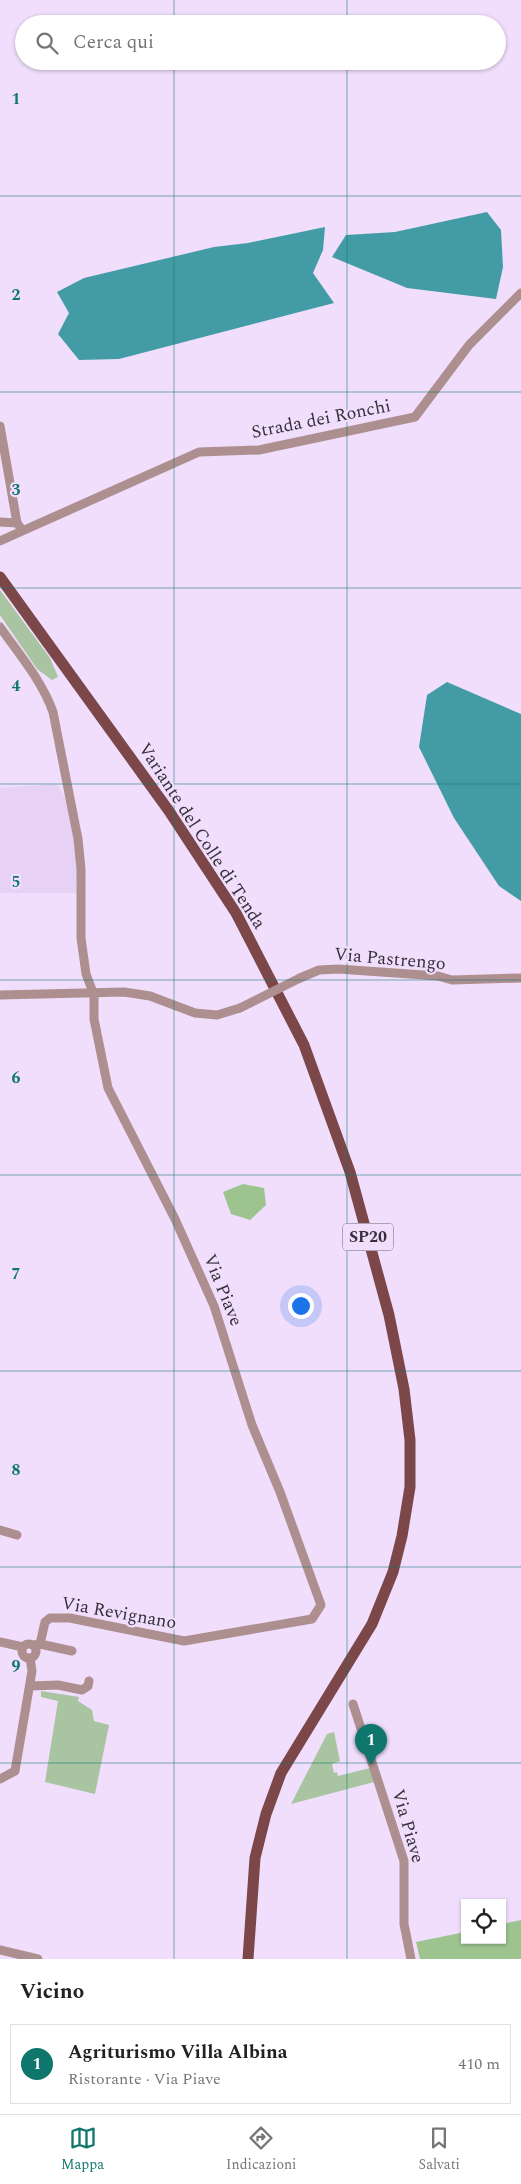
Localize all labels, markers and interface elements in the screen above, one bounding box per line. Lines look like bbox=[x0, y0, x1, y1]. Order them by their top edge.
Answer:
search box bbox=[15, 15, 506, 70]
text: Cerca qui bbox=[73, 28, 154, 57]
icon: search bbox=[33, 29, 61, 57]
text: 1 bbox=[12, 87, 20, 111]
text: 2 bbox=[12, 283, 21, 307]
street label: Strada dei Ronchi bbox=[249, 392, 393, 446]
text: 3 bbox=[12, 478, 21, 502]
text: 4 bbox=[12, 674, 21, 698]
street label: Variante del Colle di Tenda bbox=[131, 737, 273, 935]
text: 5 bbox=[12, 870, 20, 894]
street label: Via Pastrengo bbox=[333, 941, 447, 977]
text: 6 bbox=[12, 1066, 21, 1090]
road number: SP20 bbox=[343, 1224, 393, 1250]
street label: Via Piave bbox=[196, 1250, 250, 1330]
text: 7 bbox=[12, 1262, 21, 1286]
your location bbox=[288, 1293, 314, 1319]
text: 8 bbox=[12, 1458, 21, 1482]
street label: Via Revignano bbox=[59, 1590, 179, 1636]
text: 9 bbox=[12, 1654, 21, 1678]
pin: 1 bbox=[355, 1724, 387, 1765]
street label: Via Piave bbox=[385, 1786, 431, 1866]
map controls bbox=[461, 1899, 506, 1944]
button: locate bbox=[461, 1899, 506, 1944]
text: Vicino bbox=[20, 1976, 84, 2008]
text: Agriturismo Villa Albina bbox=[68, 2038, 288, 2067]
text: 1 bbox=[33, 2052, 41, 2076]
text: 410 m bbox=[458, 2052, 500, 2076]
text: Ristorante · Via Piave bbox=[68, 2067, 221, 2091]
tab: Mappa bbox=[61, 2124, 104, 2175]
tab: Indicazioni bbox=[226, 2124, 296, 2175]
tab: Salvati bbox=[418, 2124, 460, 2175]

